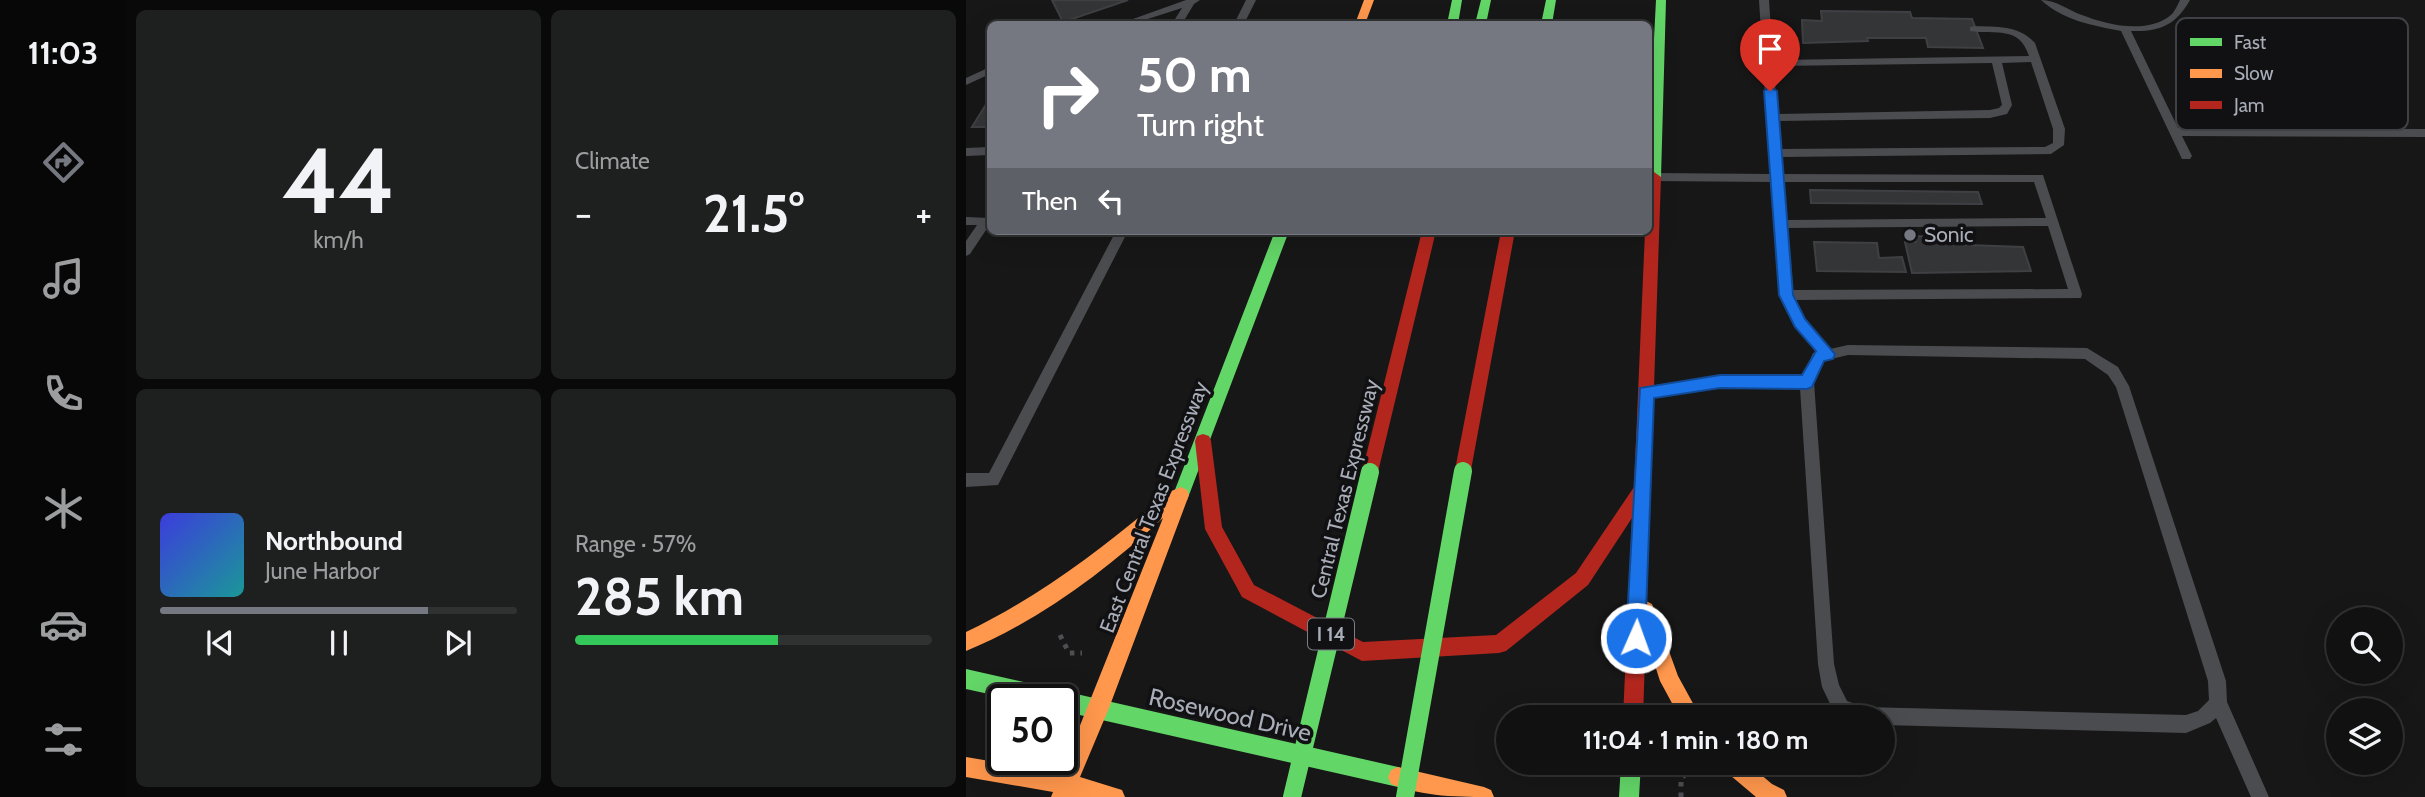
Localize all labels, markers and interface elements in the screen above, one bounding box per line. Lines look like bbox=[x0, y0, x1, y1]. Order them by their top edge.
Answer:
legend bbox=[2176, 18, 2408, 130]
pin bbox=[1740, 19, 1800, 91]
icon: arrive bbox=[1751, 30, 1789, 68]
text: Fast bbox=[2234, 31, 2267, 54]
text: 11:03 bbox=[28, 33, 98, 72]
text: 50 m bbox=[1137, 45, 1252, 104]
icon: right bbox=[1022, 49, 1113, 140]
text: Slow bbox=[2234, 62, 2274, 85]
text: Jam bbox=[2233, 94, 2264, 117]
text: Turn right bbox=[1137, 105, 1264, 144]
text: 44 bbox=[282, 125, 395, 236]
icon: directions bbox=[39, 138, 88, 187]
text: Climate bbox=[575, 147, 650, 175]
text: 21.5° bbox=[703, 182, 804, 245]
icon: left bbox=[1092, 182, 1130, 220]
text: Then bbox=[1022, 185, 1078, 217]
text: − bbox=[575, 190, 592, 237]
text: + bbox=[915, 190, 932, 237]
place label: Sonic bbox=[1924, 222, 1974, 247]
text: km/h bbox=[313, 226, 364, 254]
marker: Sonic bbox=[1902, 227, 1918, 243]
icon: music bbox=[39, 254, 88, 303]
icon: phone bbox=[39, 369, 88, 418]
street label: Central Texas Expressway bbox=[1305, 376, 1384, 601]
street label: East Central Texas Expressway bbox=[1094, 377, 1213, 636]
icon: climate bbox=[39, 484, 88, 533]
text: Northbound bbox=[265, 525, 403, 557]
text: Range · 57% bbox=[575, 530, 696, 558]
text: June Harbor bbox=[265, 557, 379, 585]
text: 285 km bbox=[575, 565, 744, 628]
icon: car bbox=[39, 600, 88, 649]
position arrow bbox=[1599, 601, 1673, 675]
map controls bbox=[2326, 607, 2403, 775]
button: search bbox=[2326, 607, 2403, 684]
road number: I 14 bbox=[1308, 618, 1354, 650]
icon: previous bbox=[201, 624, 239, 662]
icon: pause bbox=[320, 624, 358, 662]
icon: next bbox=[439, 624, 477, 662]
street label: Rosewood Drive bbox=[1146, 682, 1314, 747]
speed limit sign: 50 bbox=[987, 684, 1078, 775]
button: layers bbox=[2326, 698, 2403, 775]
icon: filters bbox=[39, 715, 88, 764]
text: 11:04 · 1 min · 180 m bbox=[1583, 724, 1808, 756]

